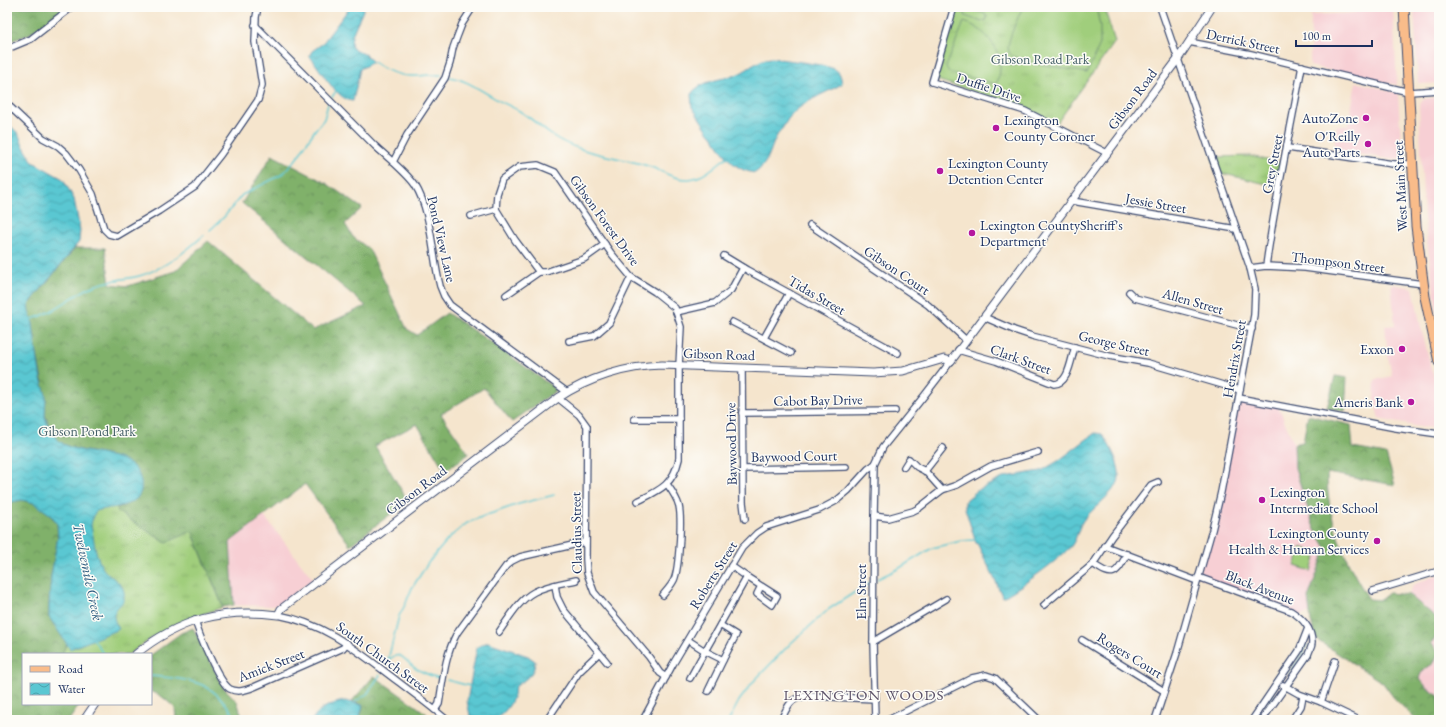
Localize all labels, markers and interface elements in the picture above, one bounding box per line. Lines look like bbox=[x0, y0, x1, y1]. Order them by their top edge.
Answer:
scale bar bbox=[1296, 22, 1372, 48]
street label: Derrick Street bbox=[1205, 24, 1282, 58]
text: 100 m bbox=[1302, 28, 1332, 44]
park label: Gibson Road Park bbox=[991, 50, 1090, 68]
street label: Gibson Road bbox=[1103, 64, 1161, 133]
street label: Duffie Drive bbox=[954, 68, 1024, 106]
place label: AutoZone bbox=[1300, 109, 1359, 127]
place label: Lexington County Coroner bbox=[1004, 111, 1095, 145]
marker: AutoZone bbox=[1361, 113, 1371, 123]
marker: Lexington County Coroner bbox=[991, 123, 1001, 133]
place label: O'Reilly Auto Parts bbox=[1302, 127, 1361, 161]
street label: Grey Street bbox=[1257, 132, 1287, 195]
marker: O'Reilly Auto Parts bbox=[1363, 139, 1373, 149]
street label: West Main Street bbox=[1389, 140, 1411, 232]
place label: Lexington County Detention Center bbox=[948, 154, 1049, 188]
marker: Lexington County Detention Center bbox=[935, 166, 945, 176]
street label: Gibson Forest Drive bbox=[566, 171, 644, 269]
street label: Jessie Street bbox=[1123, 189, 1189, 217]
street label: Pond View Lane bbox=[423, 194, 461, 285]
place label: Lexington CountySheriff's Department bbox=[980, 216, 1123, 250]
marker: Lexington CountySheriff's Department bbox=[967, 228, 977, 238]
street label: Gibson Court bbox=[861, 241, 934, 299]
street label: Thompson Street bbox=[1290, 247, 1386, 277]
street label: Tidas Street bbox=[785, 271, 850, 319]
street label: Allen Street bbox=[1159, 283, 1226, 318]
street label: Hendrix Street bbox=[1218, 318, 1250, 399]
street label: George Street bbox=[1077, 326, 1152, 360]
street label: Clark Street bbox=[988, 340, 1055, 379]
place label: Exxon bbox=[1360, 340, 1395, 358]
street label: Gibson Road bbox=[683, 344, 756, 364]
marker: Exxon bbox=[1397, 344, 1407, 354]
street label: Cabot Bay Drive bbox=[773, 390, 863, 410]
place label: Ameris Bank bbox=[1333, 393, 1403, 411]
marker: Ameris Bank bbox=[1406, 397, 1416, 407]
street label: Baywood Drive bbox=[721, 402, 741, 485]
park label: Gibson Pond Park bbox=[38, 422, 136, 440]
street label: Baywood Court bbox=[751, 446, 838, 466]
street label: Gibson Road bbox=[382, 461, 451, 519]
place label: Lexington Intermediate School bbox=[1270, 483, 1379, 517]
street label: Claudius Street bbox=[566, 491, 586, 574]
marker: Lexington Intermediate School bbox=[1257, 495, 1267, 505]
water label: Twelvemile Creek bbox=[69, 521, 108, 622]
place label: Lexington County Health & Human Services bbox=[1228, 524, 1370, 558]
marker: Lexington County Health & Human Services bbox=[1372, 536, 1382, 546]
street label: Roberts Street bbox=[685, 537, 741, 612]
street label: Elm Street bbox=[852, 564, 870, 620]
street label: Black Avenue bbox=[1223, 566, 1298, 609]
street label: South Church Street bbox=[333, 617, 434, 697]
street label: Rogers Court bbox=[1094, 628, 1167, 683]
street label: Amick Street bbox=[234, 644, 307, 686]
legend bbox=[22, 653, 152, 705]
text: Road bbox=[58, 661, 84, 677]
text: Water bbox=[58, 681, 85, 697]
district label: LEXINGTON WOODS bbox=[783, 685, 945, 704]

